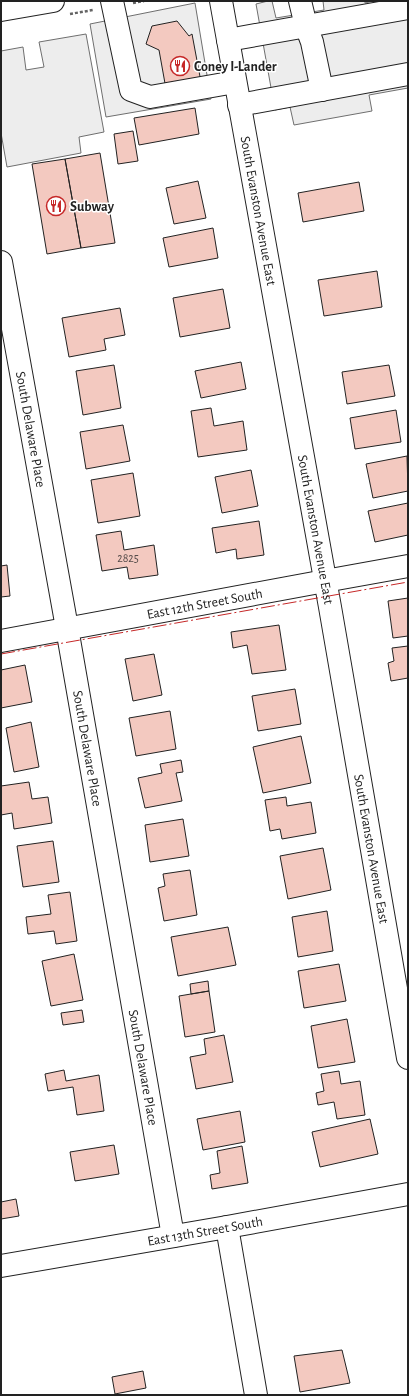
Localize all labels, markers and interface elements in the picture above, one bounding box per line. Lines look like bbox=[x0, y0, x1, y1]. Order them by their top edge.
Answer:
restaurant icon: Coney I-Lander bbox=[169, 55, 191, 77]
place label: Coney I-Lander bbox=[194, 60, 277, 74]
street label: South Evanston Avenue East bbox=[237, 135, 278, 287]
restaurant icon: Subway bbox=[45, 195, 67, 217]
place label: Subway bbox=[70, 200, 115, 214]
street label: South Delaware Place bbox=[13, 370, 48, 489]
street label: South Evanston Avenue East bbox=[295, 454, 335, 606]
house number: 2825 bbox=[117, 552, 139, 564]
street label: East 12th Street South bbox=[146, 587, 264, 622]
street label: South Delaware Place bbox=[70, 689, 104, 808]
street label: South Evanston Avenue East bbox=[351, 773, 391, 925]
street label: South Delaware Place bbox=[126, 1009, 160, 1127]
street label: East 13th Street South bbox=[146, 1215, 264, 1249]

